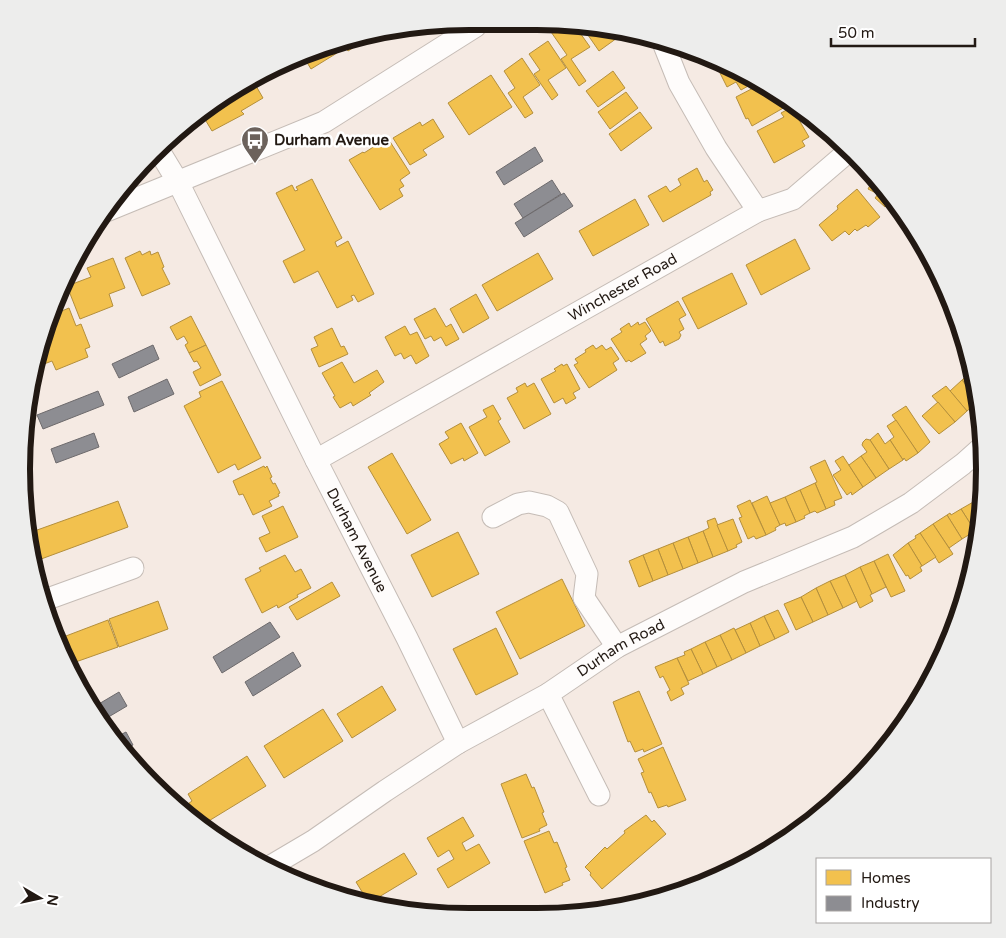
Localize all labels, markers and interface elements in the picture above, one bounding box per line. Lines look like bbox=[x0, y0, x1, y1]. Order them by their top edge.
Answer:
scale bar bbox=[831, 15, 975, 47]
text: 50 m bbox=[838, 24, 875, 42]
bus stop icon: Durham Avenue bbox=[240, 125, 270, 164]
place label: Durham Avenue bbox=[274, 131, 389, 149]
street label: Winchester Road bbox=[565, 249, 680, 325]
street label: Durham Avenue bbox=[323, 485, 391, 595]
street label: Durham Road bbox=[573, 615, 668, 681]
legend bbox=[816, 858, 991, 923]
text: Homes bbox=[861, 869, 911, 887]
north arrow bbox=[15, 873, 65, 923]
text: N bbox=[43, 893, 62, 907]
text: Industry bbox=[861, 894, 920, 912]

